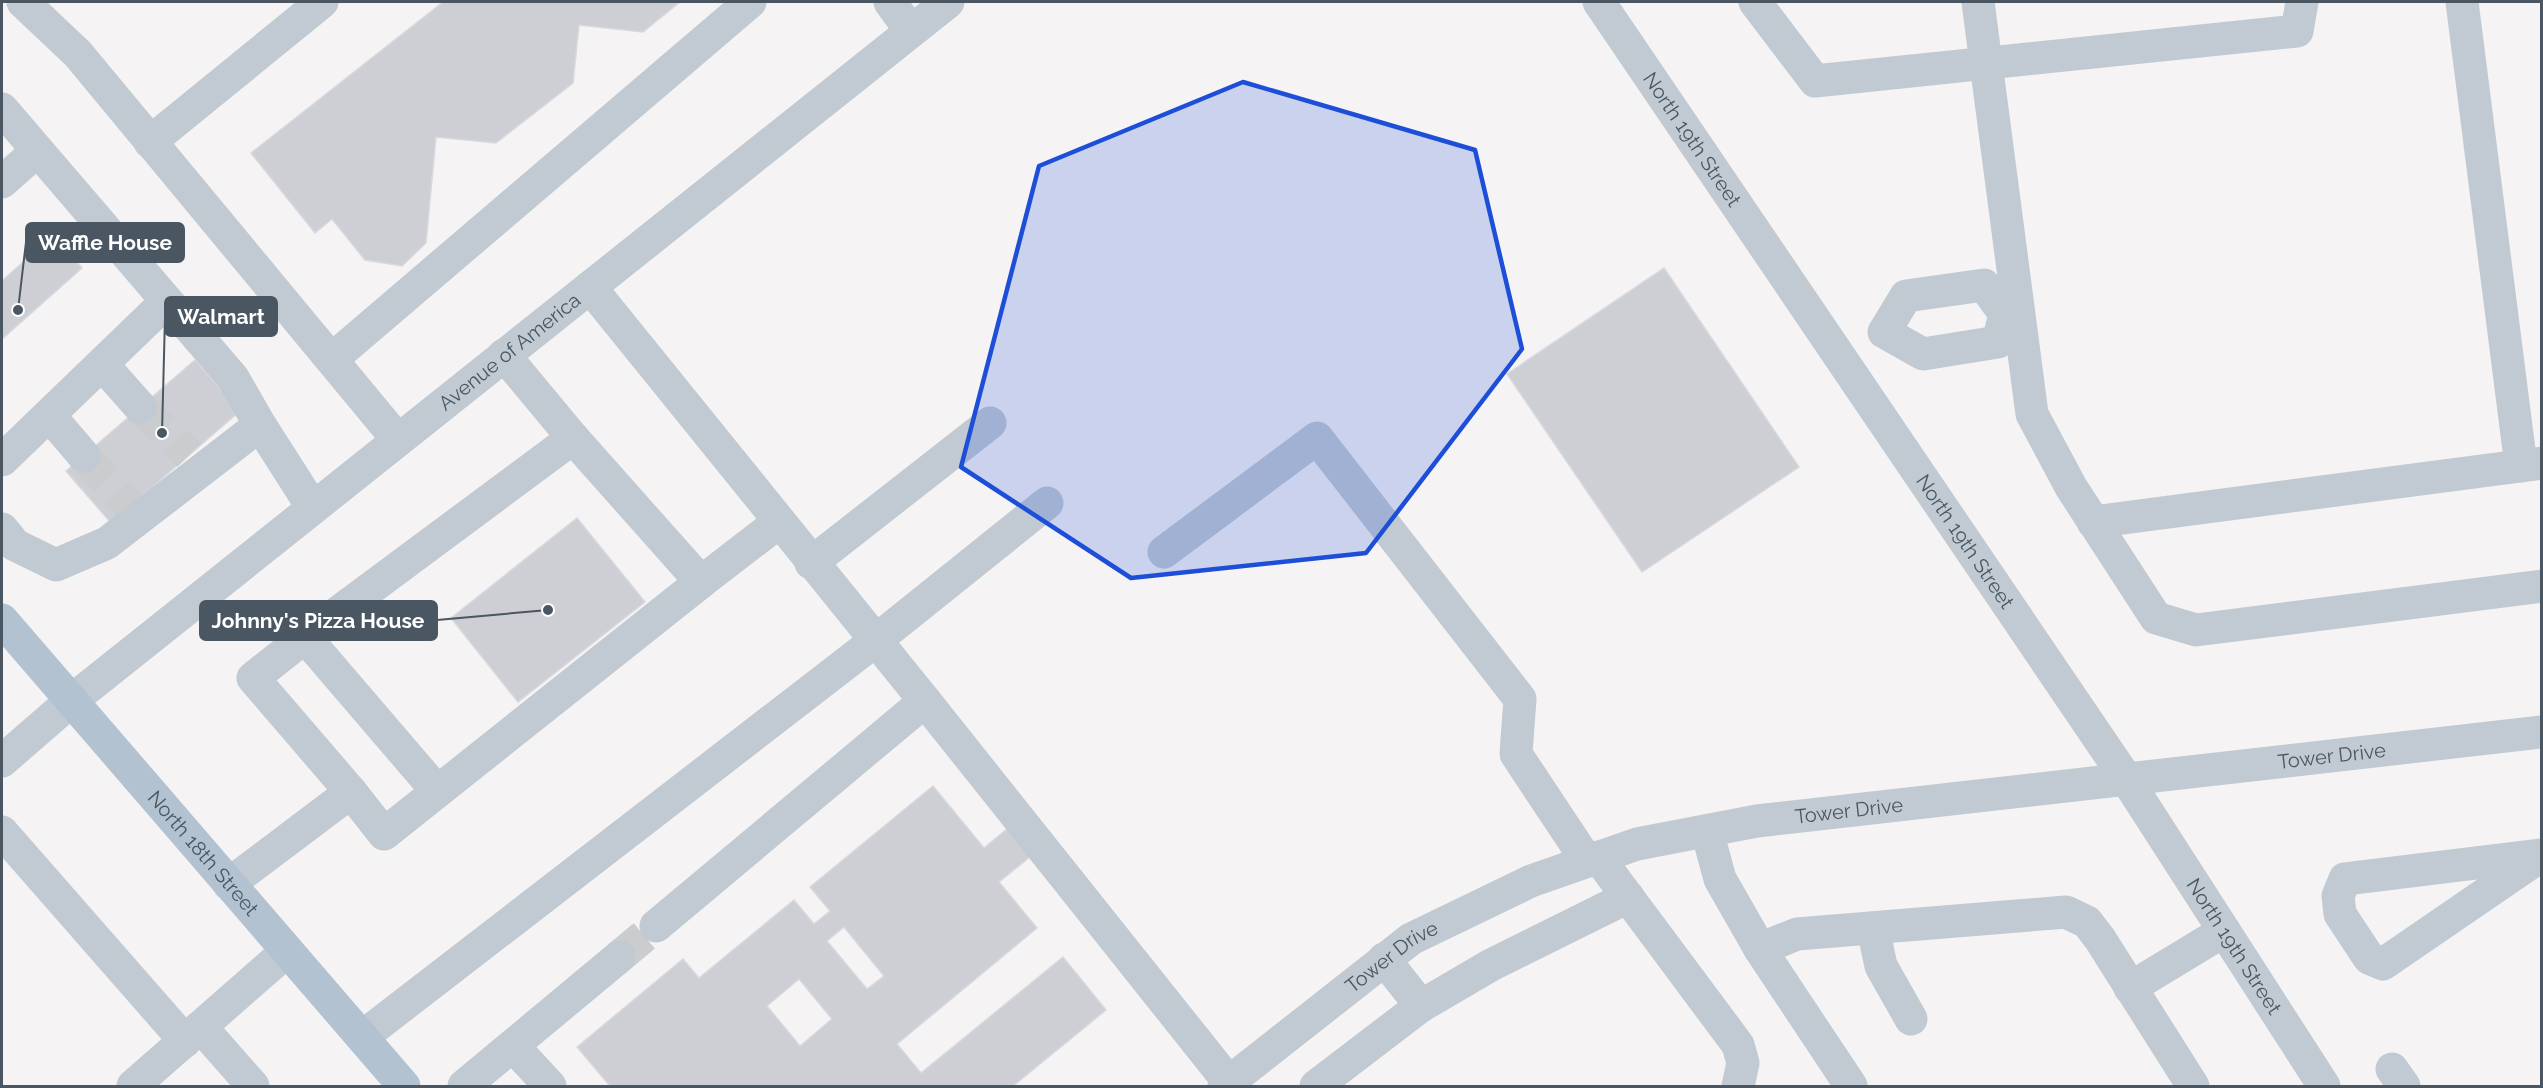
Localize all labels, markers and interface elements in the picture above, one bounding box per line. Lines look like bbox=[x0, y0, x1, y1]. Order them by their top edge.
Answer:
street label: North 19th Street bbox=[1638, 68, 1746, 211]
callout: Waffle House bbox=[26, 223, 184, 262]
text: Waffle House bbox=[38, 230, 172, 255]
street label: Avenue of America bbox=[434, 288, 585, 415]
callout: Walmart bbox=[165, 297, 277, 336]
text: Walmart bbox=[177, 304, 265, 329]
street label: North 19th Street bbox=[1911, 470, 2019, 613]
callout: Johnny's Pizza House bbox=[200, 601, 437, 640]
text: Johnny's Pizza House bbox=[212, 608, 425, 633]
street label: Tower Drive bbox=[2276, 738, 2387, 774]
street label: North 18th Street bbox=[143, 786, 264, 921]
street label: Tower Drive bbox=[1793, 793, 1904, 829]
street label: North 19th Street bbox=[2181, 874, 2287, 1019]
street label: Tower Drive bbox=[1341, 916, 1442, 998]

